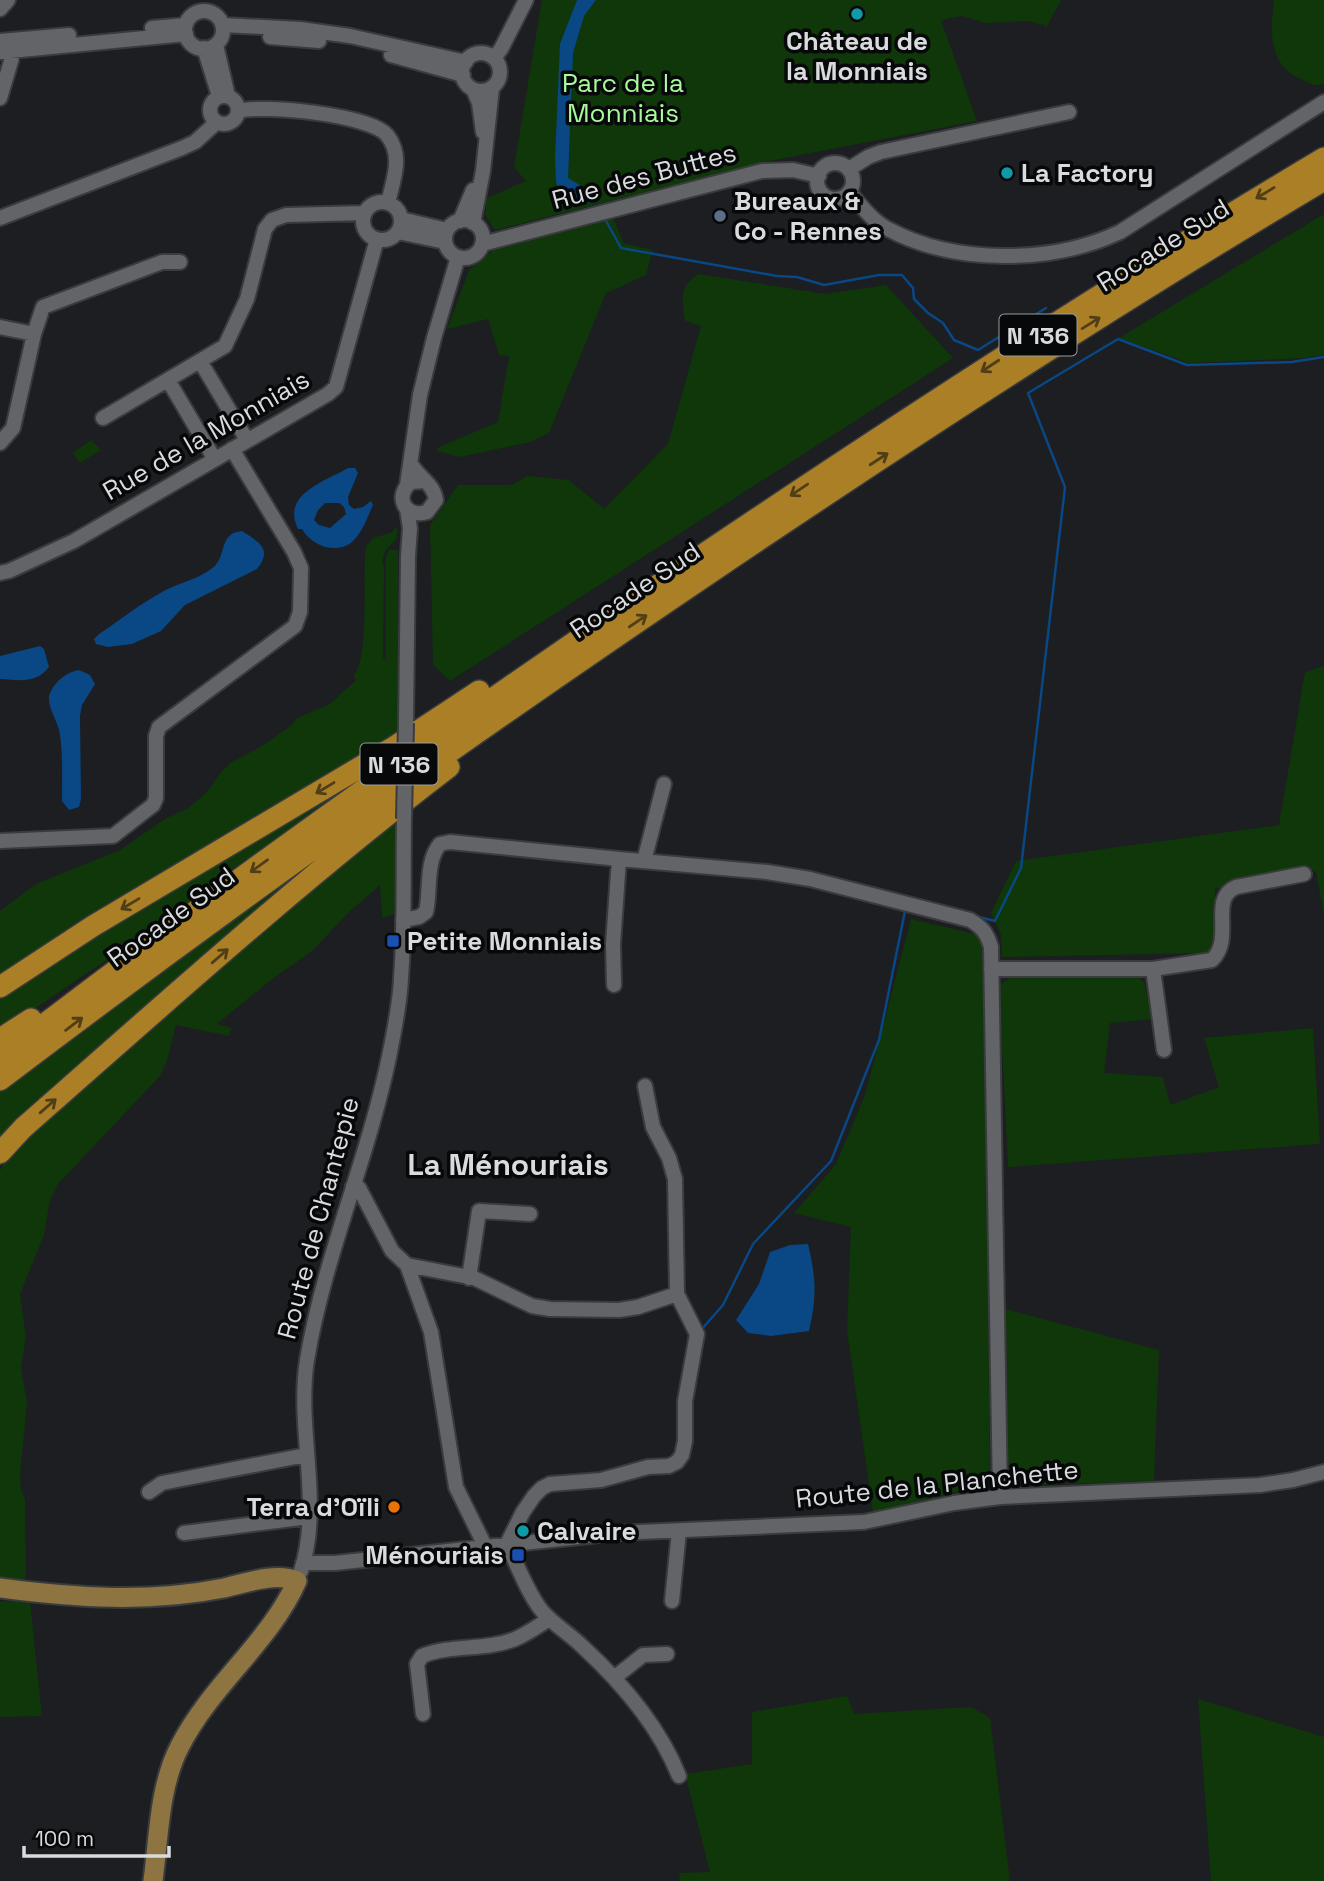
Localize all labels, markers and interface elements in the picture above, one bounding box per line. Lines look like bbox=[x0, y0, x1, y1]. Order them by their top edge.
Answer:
marker: Château de la Monniais bbox=[849, 6, 865, 22]
place label: Château de la Monniais bbox=[786, 24, 928, 88]
park label: Parc de la Monniais bbox=[562, 66, 684, 130]
street label: Rue des Buttes bbox=[548, 135, 740, 217]
place label: La Factory bbox=[1021, 156, 1154, 190]
marker: La Factory bbox=[999, 165, 1015, 181]
place label: Bureaux & Co - Rennes bbox=[734, 184, 882, 248]
one-way arrow bbox=[1256, 187, 1276, 201]
street label: Rocade Sud bbox=[1090, 191, 1236, 299]
marker: Bureaux & Co - Rennes bbox=[712, 208, 728, 224]
road number: N 136 bbox=[1000, 314, 1076, 356]
one-way arrow bbox=[1081, 316, 1100, 331]
one-way arrow bbox=[980, 360, 1000, 374]
street label: Rue de la Monniais bbox=[97, 362, 315, 508]
one-way arrow bbox=[869, 452, 888, 467]
one-way arrow bbox=[790, 483, 809, 497]
street label: Rocade Sud bbox=[563, 534, 707, 646]
one-way arrow bbox=[628, 614, 647, 628]
road number: N 136 bbox=[360, 744, 438, 784]
one-way arrow bbox=[316, 781, 336, 795]
one-way arrow bbox=[249, 858, 268, 873]
street label: Rocade Sud bbox=[100, 859, 242, 975]
one-way arrow bbox=[120, 897, 140, 911]
place label: Petite Monniais bbox=[407, 924, 602, 958]
marker: Petite Monniais bbox=[385, 933, 401, 949]
one-way arrow bbox=[210, 948, 228, 964]
one-way arrow bbox=[64, 1017, 83, 1031]
street label: Route de Chantepie bbox=[269, 1093, 367, 1343]
one-way arrow bbox=[39, 1098, 57, 1114]
district label: La Ménouriais bbox=[407, 1145, 609, 1184]
street label: Route de la Planchette bbox=[794, 1452, 1080, 1516]
place label: Terra d'Oïli bbox=[246, 1490, 380, 1524]
marker: Terra d'Oïli bbox=[386, 1499, 402, 1515]
place label: Calvaire bbox=[537, 1514, 636, 1548]
marker: Calvaire bbox=[515, 1523, 531, 1539]
place label: Ménouriais bbox=[365, 1538, 504, 1572]
marker: Ménouriais bbox=[510, 1547, 526, 1563]
scale bar bbox=[24, 1814, 170, 1858]
text: 100 m bbox=[35, 1825, 94, 1852]

